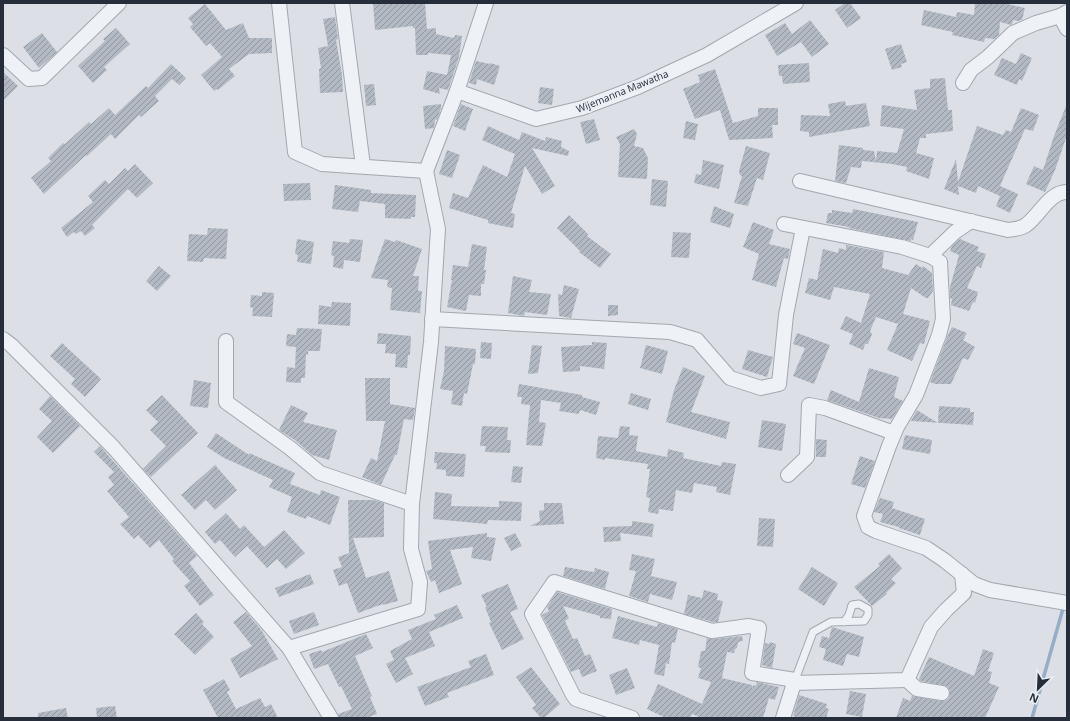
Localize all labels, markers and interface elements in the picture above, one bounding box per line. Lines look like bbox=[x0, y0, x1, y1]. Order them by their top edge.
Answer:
street label: Wijemanna Mawatha bbox=[574, 66, 670, 116]
north arrow bbox=[1018, 669, 1058, 709]
text: N bbox=[1027, 690, 1041, 707]

